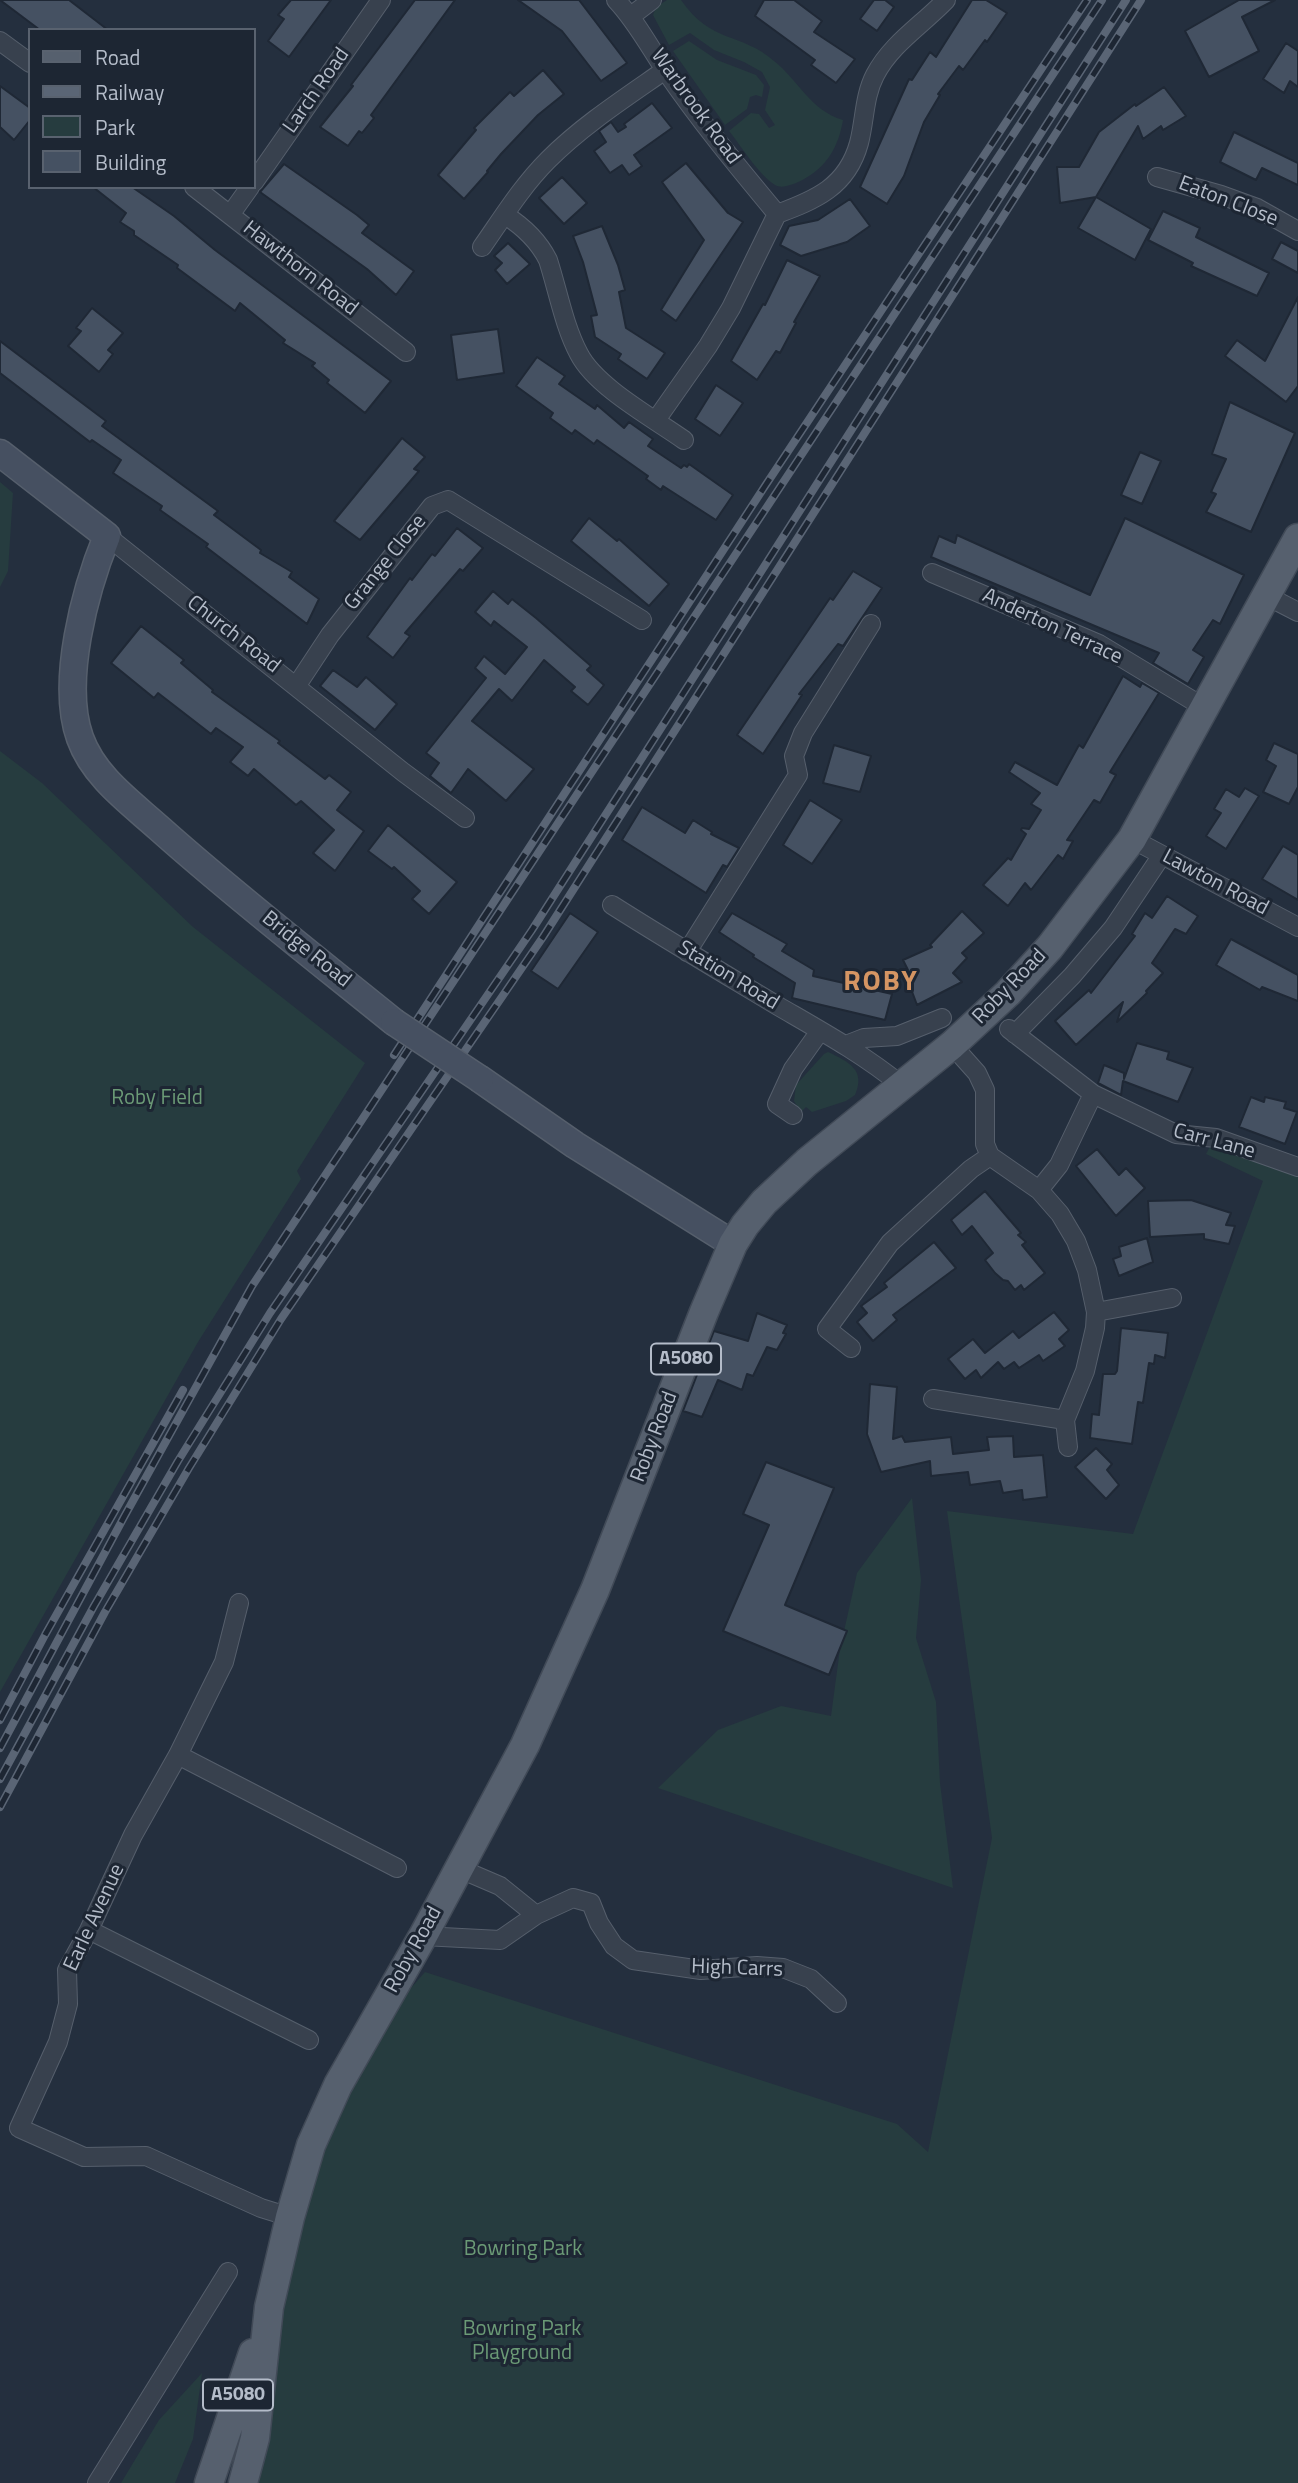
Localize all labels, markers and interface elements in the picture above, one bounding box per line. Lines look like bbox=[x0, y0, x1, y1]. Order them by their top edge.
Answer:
legend bbox=[28, 28, 256, 189]
text: Road bbox=[95, 41, 140, 73]
street label: Larch Road bbox=[279, 44, 355, 138]
street label: Warbrook Road bbox=[645, 44, 745, 170]
text: Railway bbox=[95, 76, 164, 108]
text: Park bbox=[95, 111, 135, 143]
text: Building bbox=[95, 146, 166, 178]
street label: Eaton Close bbox=[1175, 172, 1281, 232]
street label: Hawthorn Road bbox=[237, 216, 363, 322]
street label: Grange Close bbox=[340, 510, 432, 616]
street label: Anderton Terrace bbox=[978, 584, 1126, 670]
street label: Church Road bbox=[181, 591, 285, 679]
street label: Lawton Road bbox=[1158, 845, 1272, 921]
street label: Bridge Road bbox=[256, 906, 356, 994]
street label: Station Road bbox=[673, 936, 783, 1016]
street label: Roby Road bbox=[968, 944, 1052, 1030]
district label: ROBY bbox=[844, 966, 918, 1000]
park label: Roby Field bbox=[111, 1086, 203, 1112]
street label: Carr Lane bbox=[1170, 1119, 1258, 1165]
road number: A5080 bbox=[651, 1344, 721, 1374]
street label: Roby Road bbox=[626, 1388, 684, 1486]
street label: Earle Avenue bbox=[59, 1860, 131, 1976]
street label: Roby Road bbox=[380, 1902, 448, 1998]
street label: High Carrs bbox=[691, 1955, 783, 1983]
park label: Bowring Park bbox=[464, 2237, 582, 2263]
park label: Bowring Park Playground bbox=[463, 2317, 581, 2367]
road number: A5080 bbox=[203, 2380, 273, 2410]

